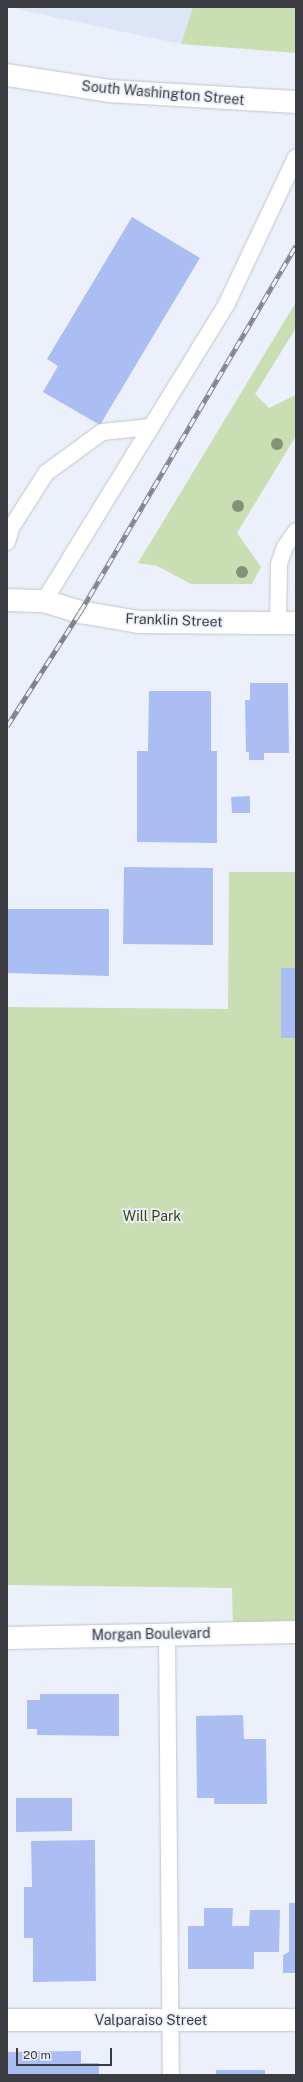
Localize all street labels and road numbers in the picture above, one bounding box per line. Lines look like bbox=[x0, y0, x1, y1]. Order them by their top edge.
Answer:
street label: South Washington Street bbox=[81, 77, 245, 109]
street label: Franklin Street bbox=[125, 610, 223, 630]
street label: Morgan Boulevard bbox=[91, 1625, 211, 1643]
street label: Valparaiso Street bbox=[95, 2012, 207, 2028]

